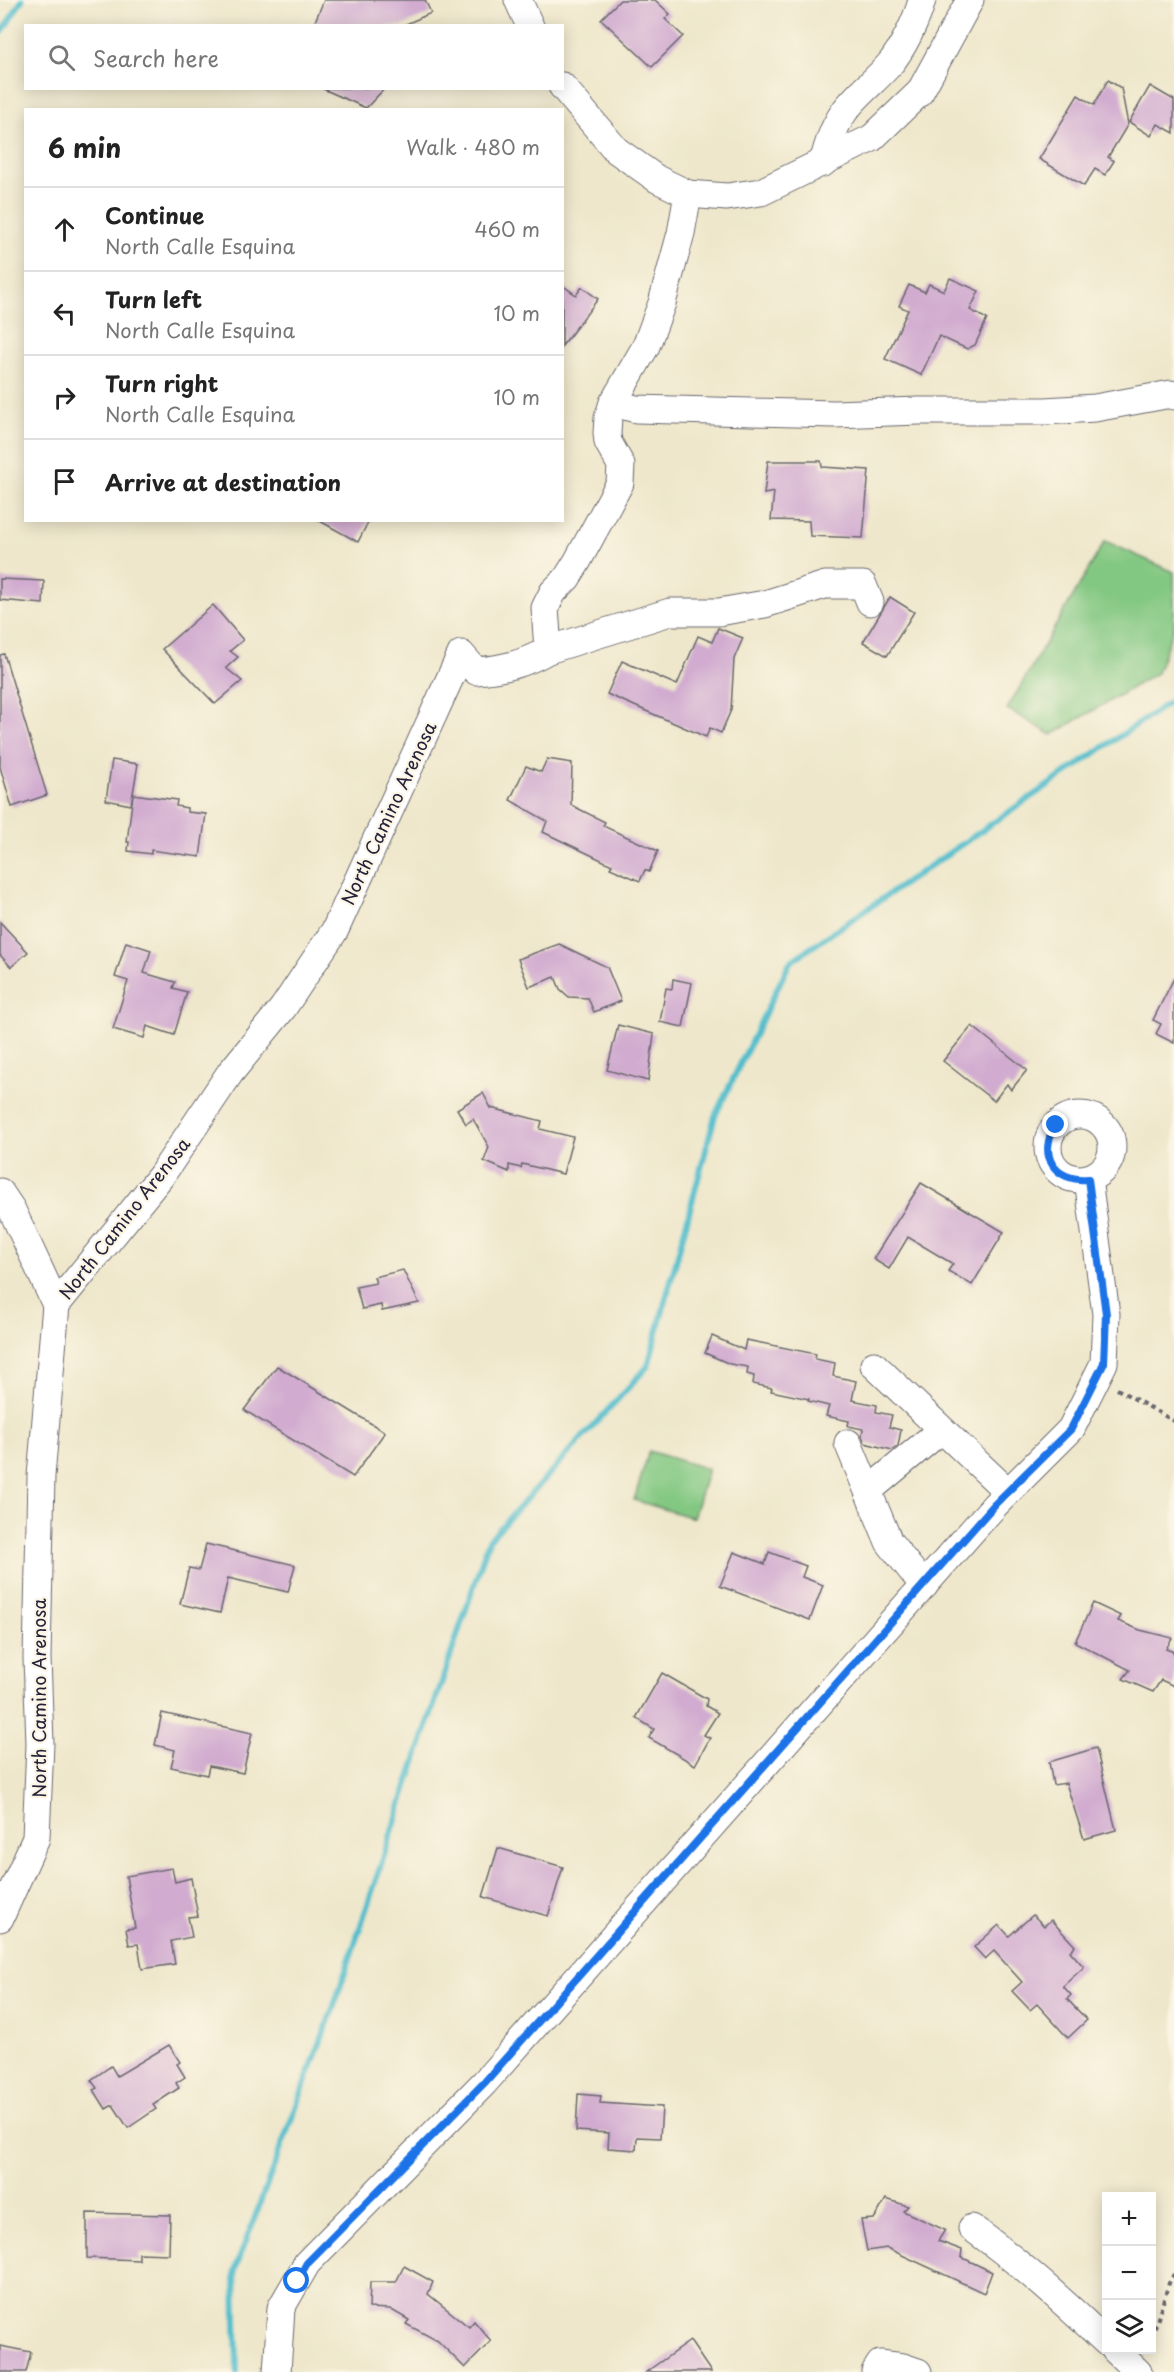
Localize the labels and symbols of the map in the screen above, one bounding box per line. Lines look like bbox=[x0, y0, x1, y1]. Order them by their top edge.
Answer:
street label: North Camino Arenosa bbox=[334, 716, 443, 909]
route end bbox=[1042, 1111, 1068, 1137]
street label: North Camino Arenosa bbox=[52, 1131, 196, 1305]
street label: North Camino Arenosa bbox=[25, 1598, 52, 1798]
route start bbox=[283, 2267, 309, 2293]

